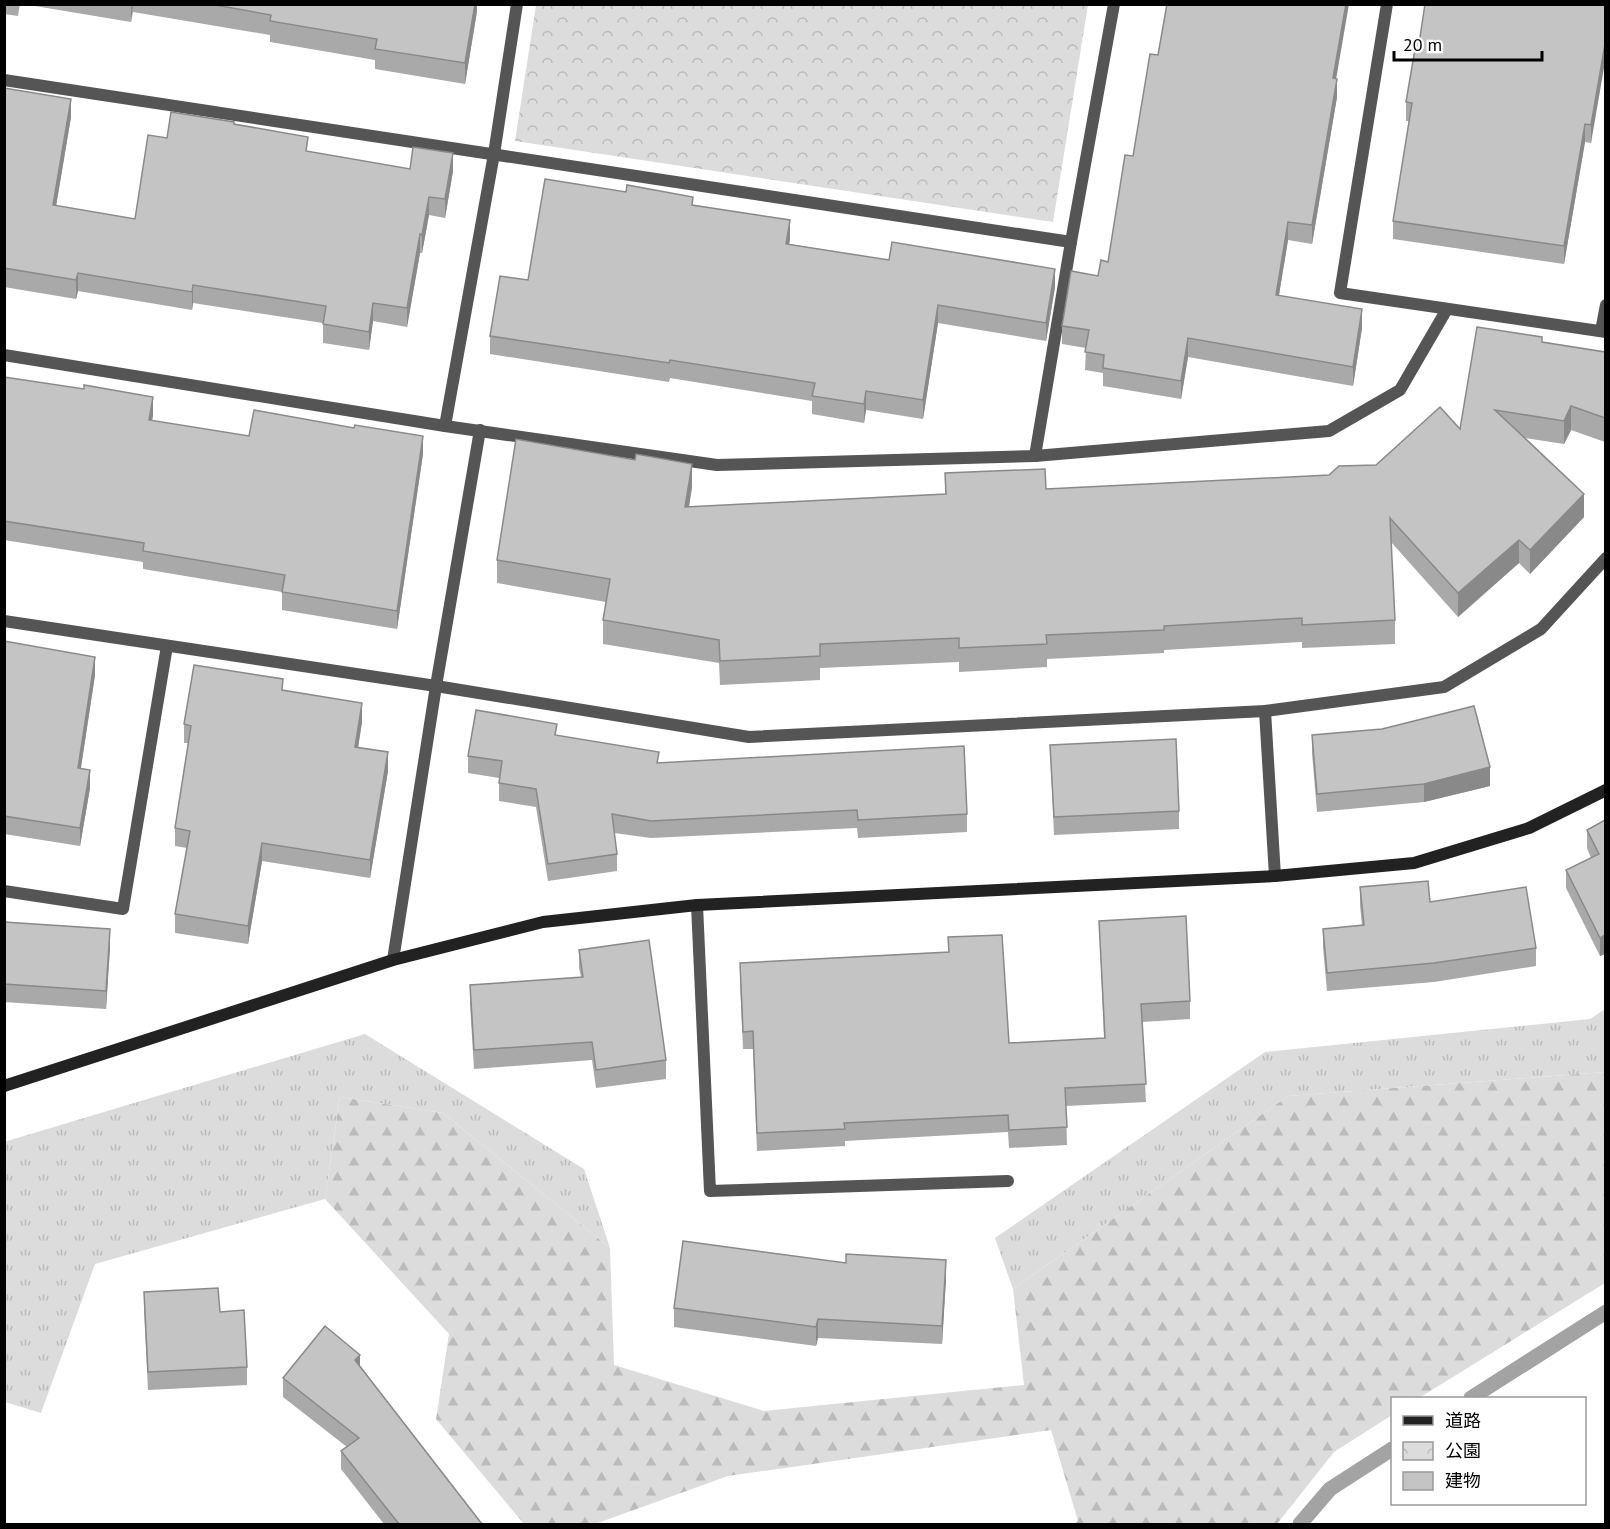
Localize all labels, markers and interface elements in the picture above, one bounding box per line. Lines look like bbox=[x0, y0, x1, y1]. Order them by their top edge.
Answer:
scale bar bbox=[1394, 24, 1542, 62]
text: 20 m bbox=[1403, 33, 1442, 56]
legend bbox=[1391, 1397, 1586, 1505]
text: 道路 bbox=[1445, 1409, 1481, 1432]
text: 公園 bbox=[1445, 1439, 1481, 1462]
text: 建物 bbox=[1445, 1469, 1481, 1492]

